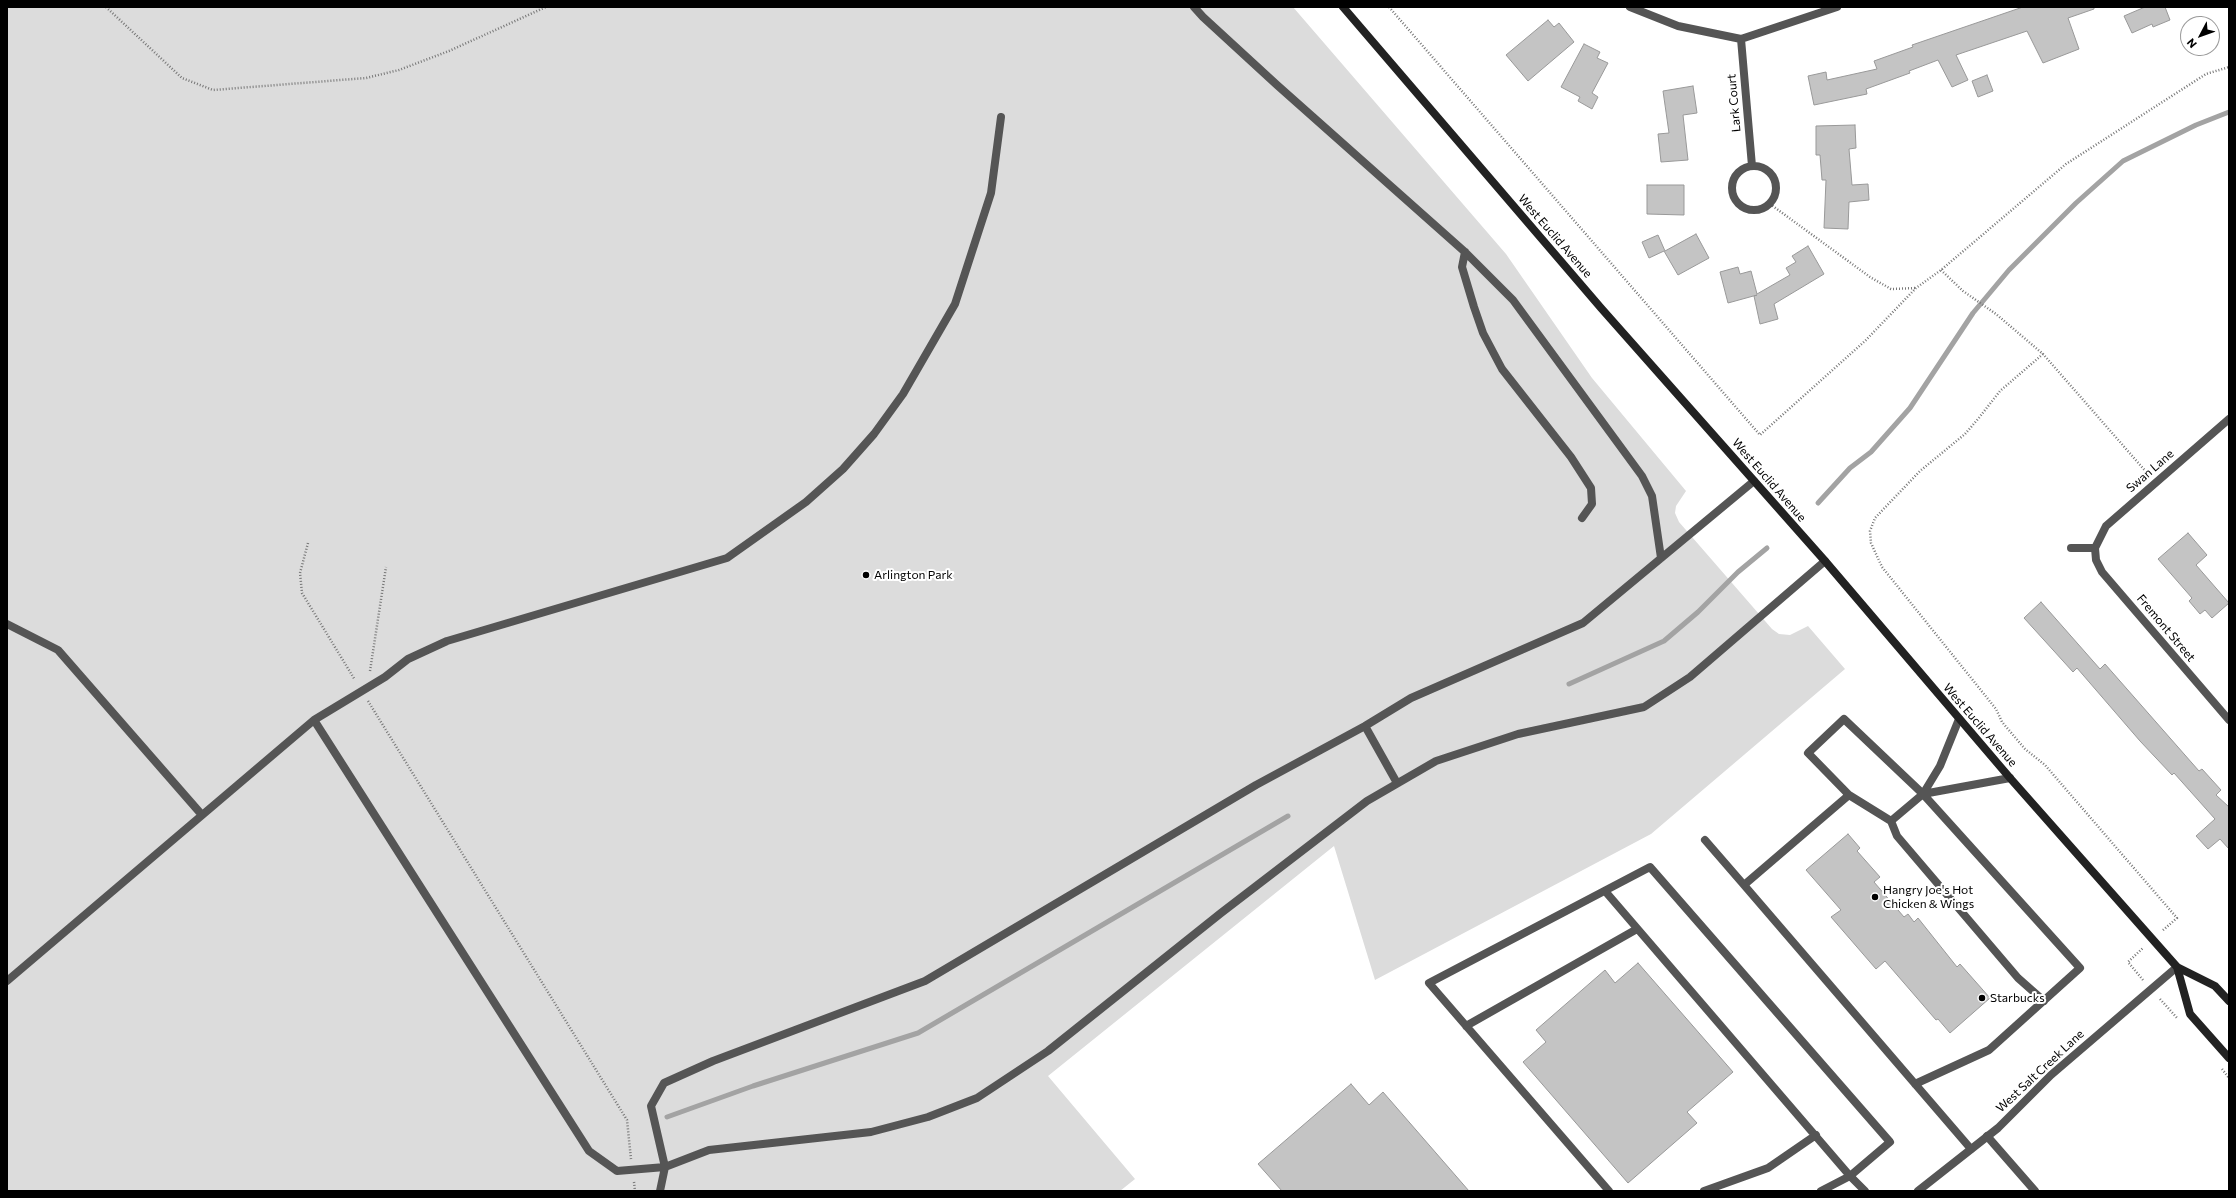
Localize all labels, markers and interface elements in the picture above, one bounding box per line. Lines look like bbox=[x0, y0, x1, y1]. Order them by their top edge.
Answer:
north arrow bbox=[2180, 16, 2220, 56]
text: N bbox=[2184, 36, 2199, 51]
street label: Lark Court bbox=[1724, 73, 1744, 133]
street label: West Euclid Avenue bbox=[1515, 191, 1595, 281]
street label: West Euclid Avenue bbox=[1729, 435, 1809, 525]
street label: Swan Lane bbox=[2123, 447, 2177, 495]
place label: Arlington Park bbox=[874, 568, 953, 582]
marker: Arlington Park bbox=[861, 570, 871, 580]
street label: Fremont Street bbox=[2134, 591, 2198, 665]
street label: West Euclid Avenue bbox=[1940, 680, 2020, 770]
place label: Hangry Joe's Hot Chicken & Wings bbox=[1883, 883, 1974, 911]
marker: Hangry Joe's Hot Chicken & Wings bbox=[1870, 892, 1880, 902]
place label: Starbucks bbox=[1990, 991, 2045, 1005]
marker: Starbucks bbox=[1977, 993, 1987, 1003]
street label: West Salt Creek Lane bbox=[1993, 1027, 2087, 1115]

